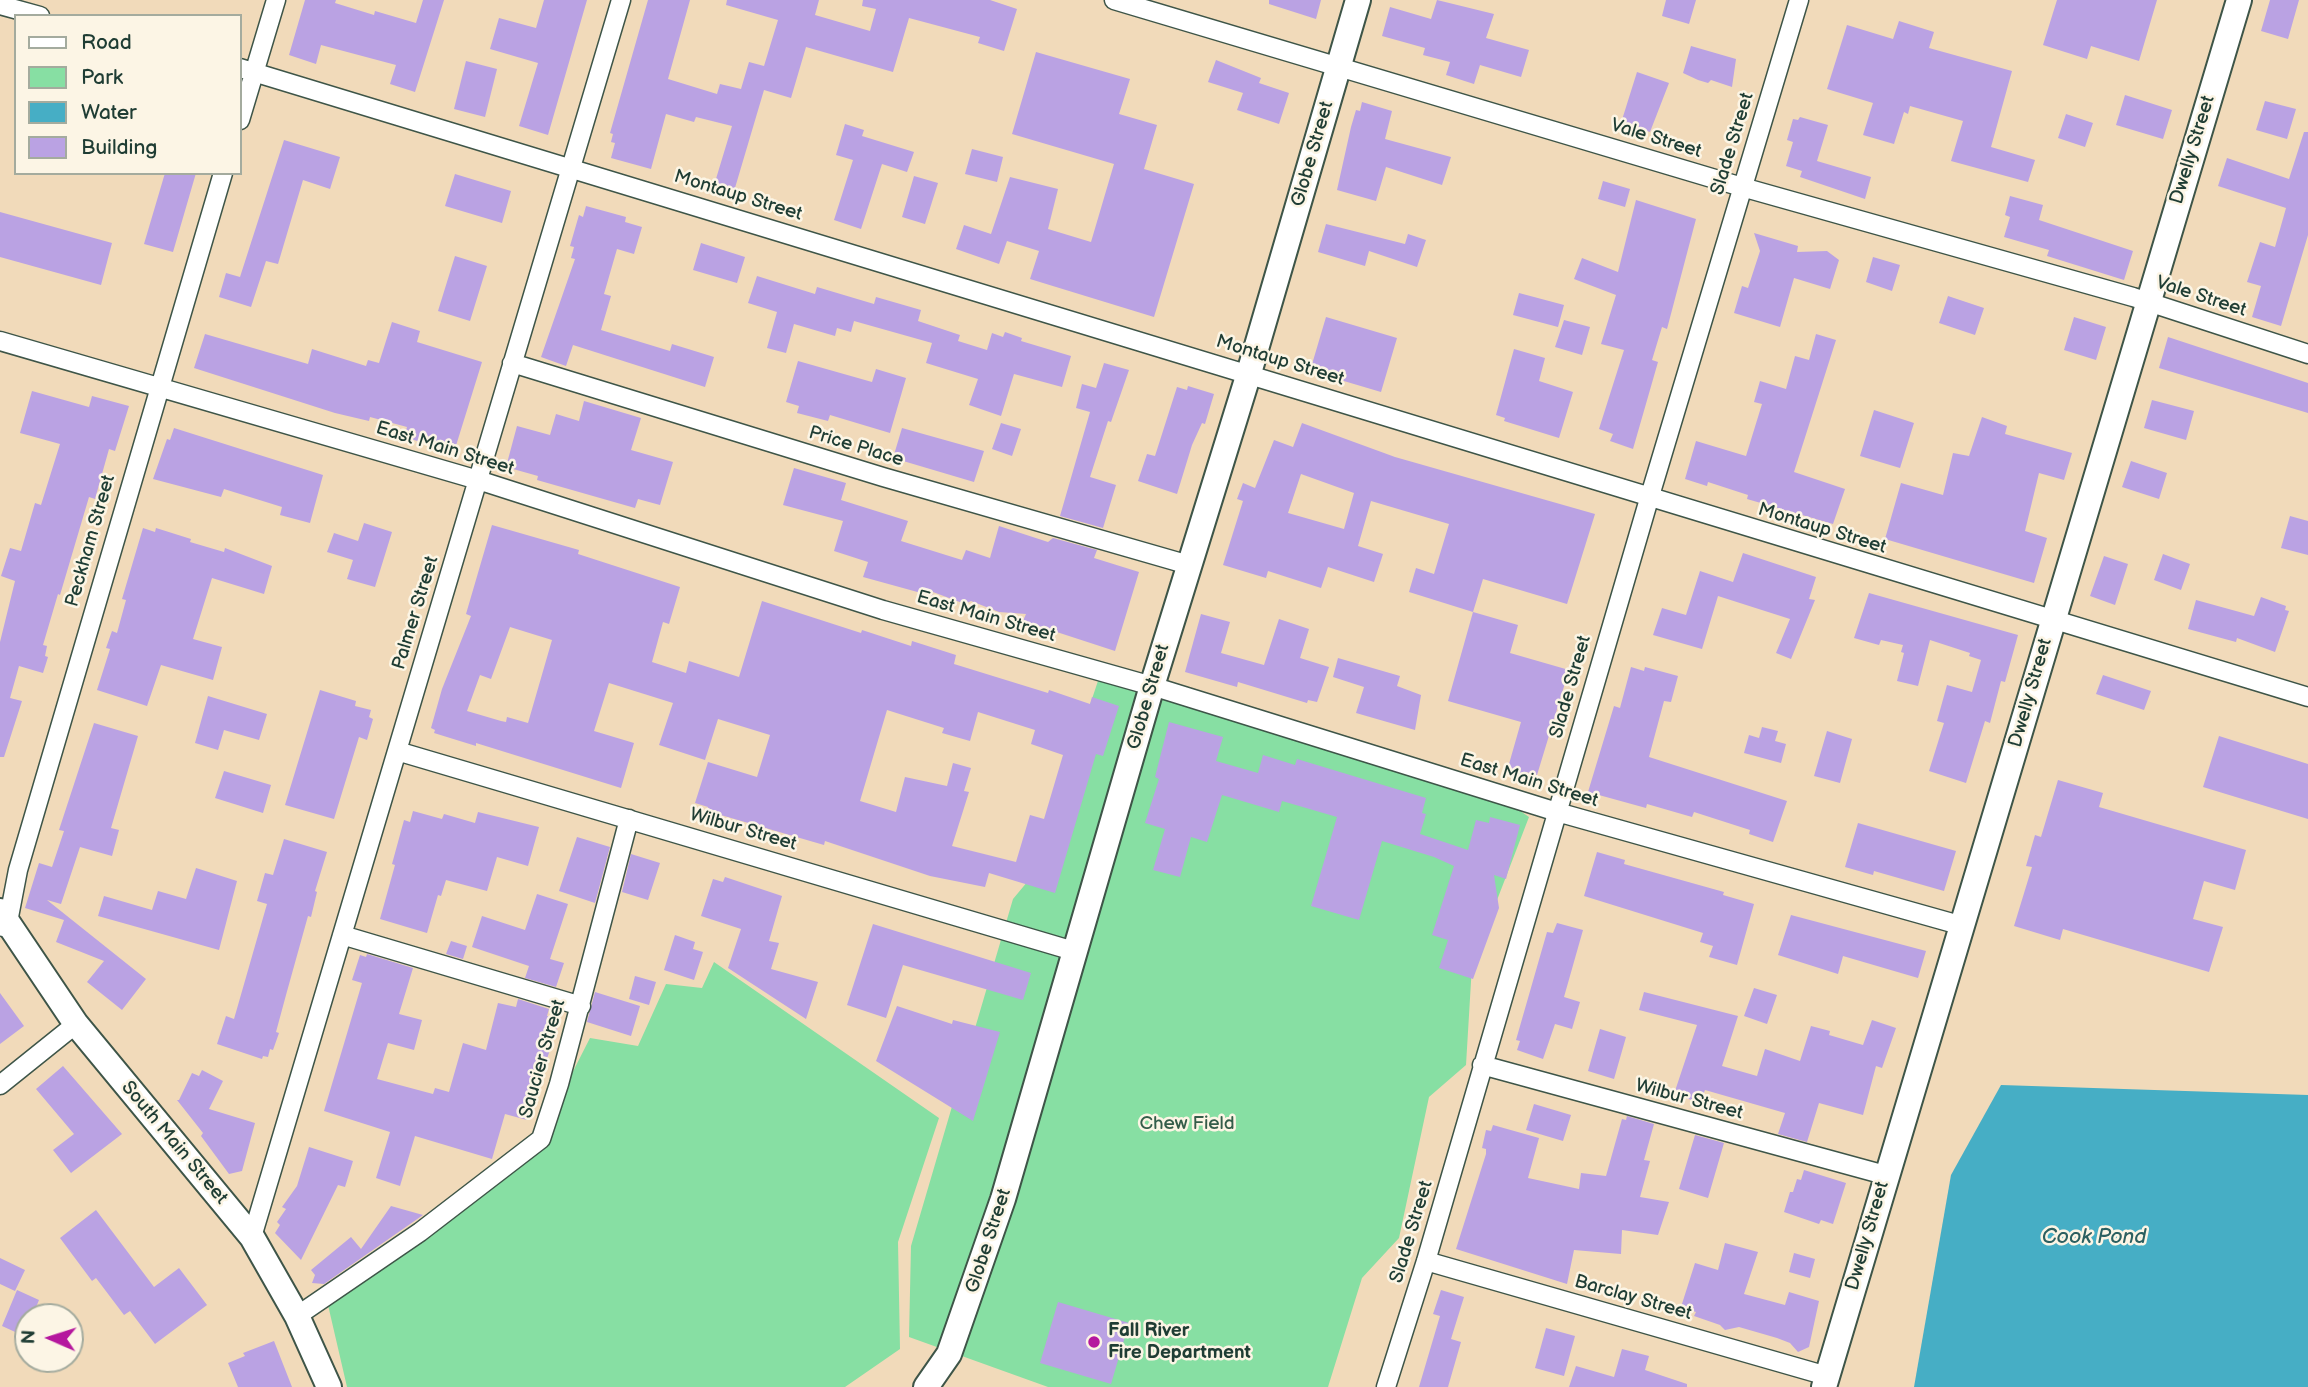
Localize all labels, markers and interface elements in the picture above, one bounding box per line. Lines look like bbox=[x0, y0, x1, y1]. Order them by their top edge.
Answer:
legend bbox=[14, 14, 242, 175]
text: Road bbox=[81, 30, 132, 55]
text: Park bbox=[81, 65, 123, 90]
street label: Slade Street bbox=[1707, 90, 1759, 198]
street label: Dwelly Street bbox=[2166, 93, 2220, 207]
street label: Globe Street bbox=[1287, 99, 1339, 209]
text: Water bbox=[81, 100, 137, 125]
street label: Vale Street bbox=[1608, 114, 1704, 164]
text: Building bbox=[81, 135, 157, 160]
street label: Montaup Street bbox=[671, 166, 805, 226]
street label: Vale Street bbox=[2153, 272, 2249, 322]
street label: Montaup Street bbox=[1213, 331, 1347, 391]
street label: East Main Street bbox=[373, 417, 517, 481]
street label: Price Place bbox=[806, 422, 906, 472]
street label: Peckham Street bbox=[61, 472, 121, 610]
street label: Montaup Street bbox=[1755, 499, 1889, 559]
street label: Palmer Street bbox=[388, 554, 444, 672]
street label: East Main Street bbox=[914, 586, 1058, 648]
street label: Slade Street bbox=[1545, 633, 1597, 741]
street label: Dwelly Street bbox=[2005, 636, 2057, 750]
street label: Globe Street bbox=[1123, 642, 1175, 752]
street label: East Main Street bbox=[1457, 749, 1601, 813]
street label: Wilbur Street bbox=[687, 804, 799, 856]
street label: Saucier Street bbox=[515, 997, 571, 1121]
street label: Wilbur Street bbox=[1633, 1075, 1745, 1125]
street label: South Main Street bbox=[116, 1077, 232, 1209]
park label: Chew Field bbox=[1139, 1113, 1235, 1135]
street label: Slade Street bbox=[1386, 1178, 1438, 1286]
street label: Dwelly Street bbox=[1842, 1179, 1894, 1293]
street label: Globe Street bbox=[961, 1186, 1017, 1296]
water label: Cook Pond bbox=[2042, 1225, 2146, 1251]
street label: Barclay Street bbox=[1572, 1270, 1694, 1326]
north arrow bbox=[14, 1303, 84, 1373]
place label: Fall River Fire Department bbox=[1108, 1320, 1251, 1364]
text: N bbox=[18, 1329, 41, 1345]
marker: Fall River Fire Department bbox=[1086, 1334, 1102, 1350]

